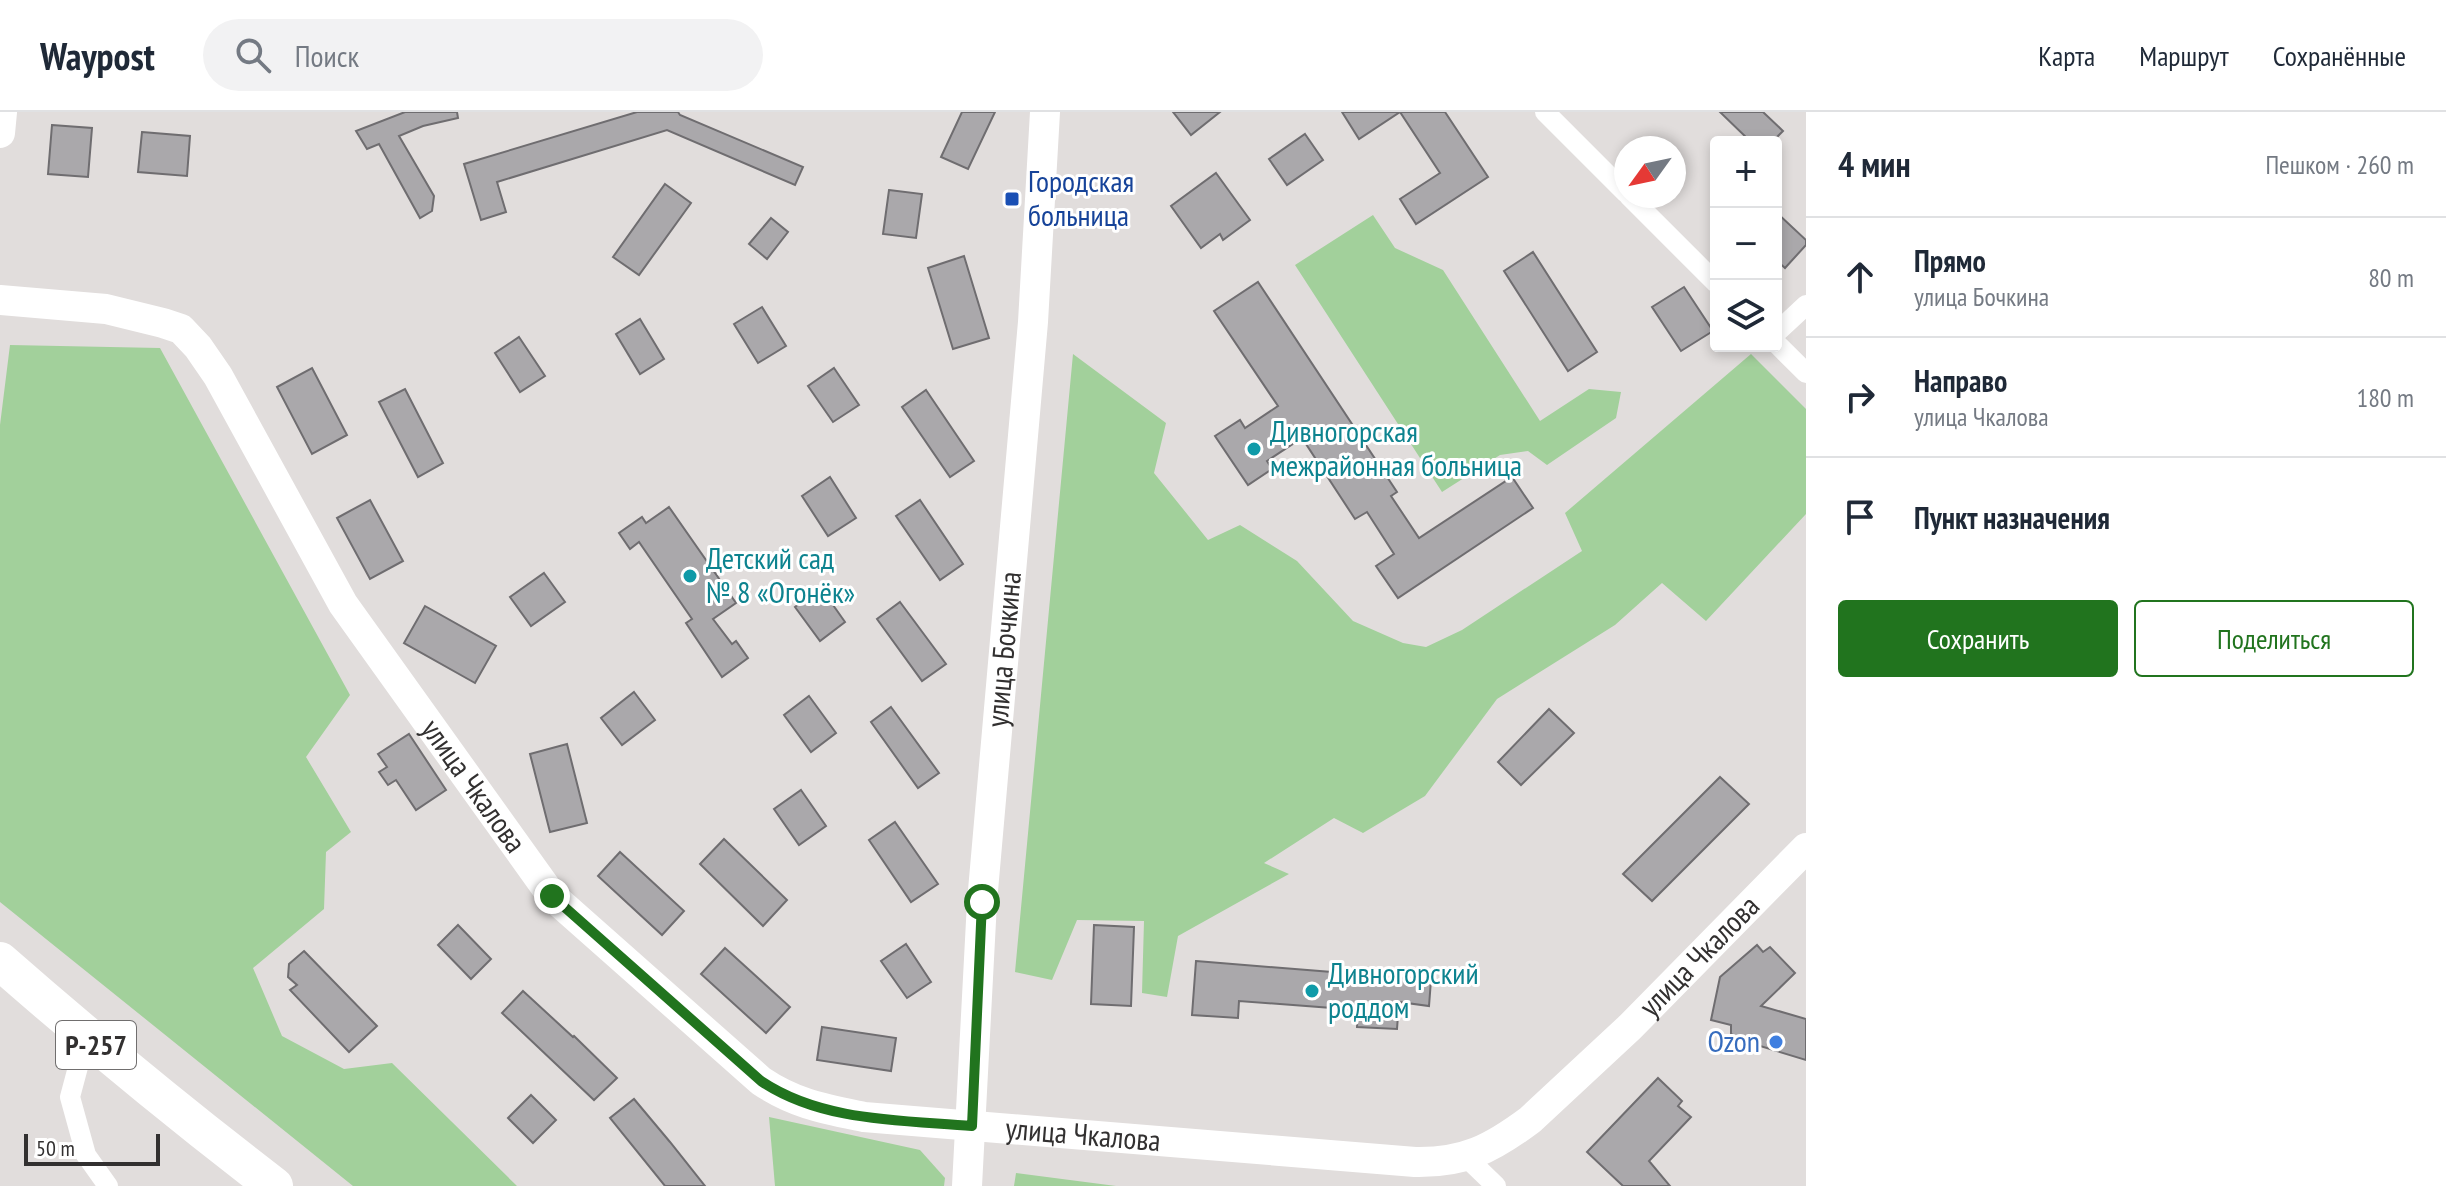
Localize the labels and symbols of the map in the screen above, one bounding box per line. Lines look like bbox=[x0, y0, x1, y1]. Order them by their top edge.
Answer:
north arrow bbox=[1614, 136, 1686, 208]
place label: Городская больница bbox=[1028, 161, 1134, 234]
marker: Городская больница bbox=[1003, 190, 1021, 208]
place label: Дивногорская межрайонная больница bbox=[1270, 411, 1522, 484]
marker: Дивногорская межрайонная больница bbox=[1245, 440, 1263, 458]
place label: Детский сад № 8 «Огонёк» bbox=[706, 538, 855, 611]
marker: Детский сад № 8 «Огонёк» bbox=[681, 567, 699, 585]
street label: улица Бочкина bbox=[976, 570, 1029, 729]
street label: улица Чкалова bbox=[413, 711, 536, 860]
route end bbox=[534, 878, 570, 914]
route start bbox=[964, 884, 1000, 920]
street label: улица Чкалова bbox=[1630, 886, 1767, 1024]
place label: Дивногорский роддом bbox=[1328, 953, 1479, 1026]
marker: Дивногорский роддом bbox=[1303, 982, 1321, 1000]
road number: Р-257 bbox=[56, 1021, 136, 1069]
place label: Ozon bbox=[1707, 1021, 1760, 1060]
marker: Ozon bbox=[1767, 1033, 1785, 1051]
street label: улица Чкалова bbox=[1004, 1108, 1162, 1159]
scale bar bbox=[24, 1130, 160, 1166]

